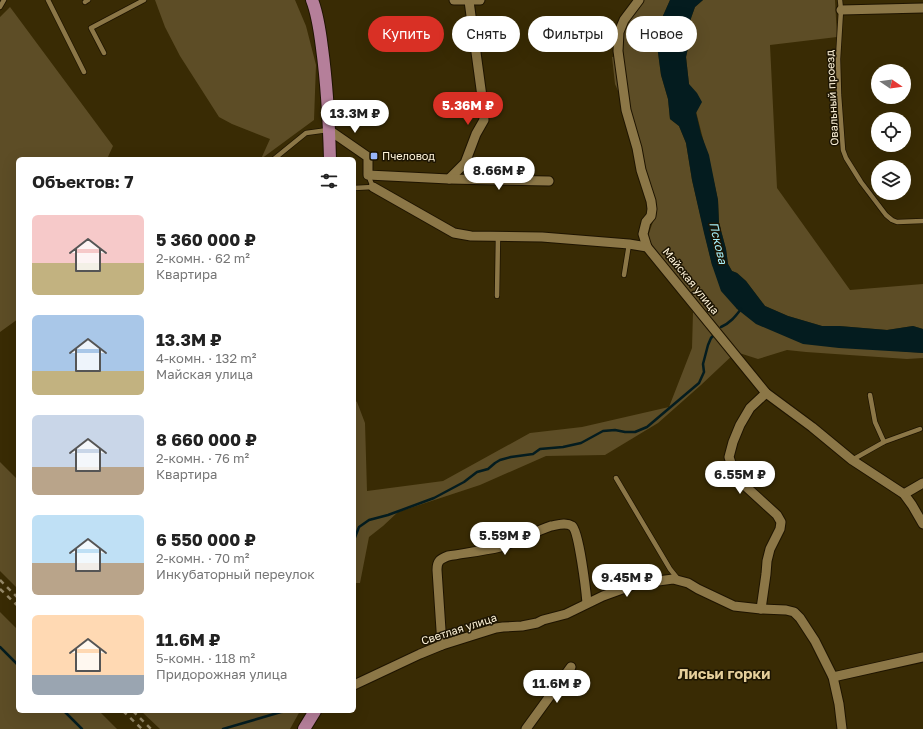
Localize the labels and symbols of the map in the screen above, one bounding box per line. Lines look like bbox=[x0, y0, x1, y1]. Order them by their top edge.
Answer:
street label: Овальный проезд bbox=[822, 50, 840, 146]
north arrow bbox=[871, 64, 911, 104]
pin: 5.36M ₽ bbox=[431, 92, 505, 126]
pin: 13.3M ₽ bbox=[318, 100, 392, 134]
place label: Пчеловод bbox=[382, 149, 435, 162]
marker: Пчеловод bbox=[369, 151, 379, 161]
pin: 8.66M ₽ bbox=[462, 157, 536, 191]
water label: Пскова bbox=[706, 220, 731, 267]
street label: Майская улица bbox=[661, 245, 722, 317]
pin: 6.55M ₽ bbox=[703, 461, 777, 495]
pin: 5.59M ₽ bbox=[468, 522, 542, 556]
pin: 9.45M ₽ bbox=[590, 564, 664, 598]
street label: Светлая улица bbox=[419, 610, 498, 647]
district label: Лисьи горки bbox=[678, 664, 770, 682]
pin: 11.6M ₽ bbox=[520, 670, 594, 704]

